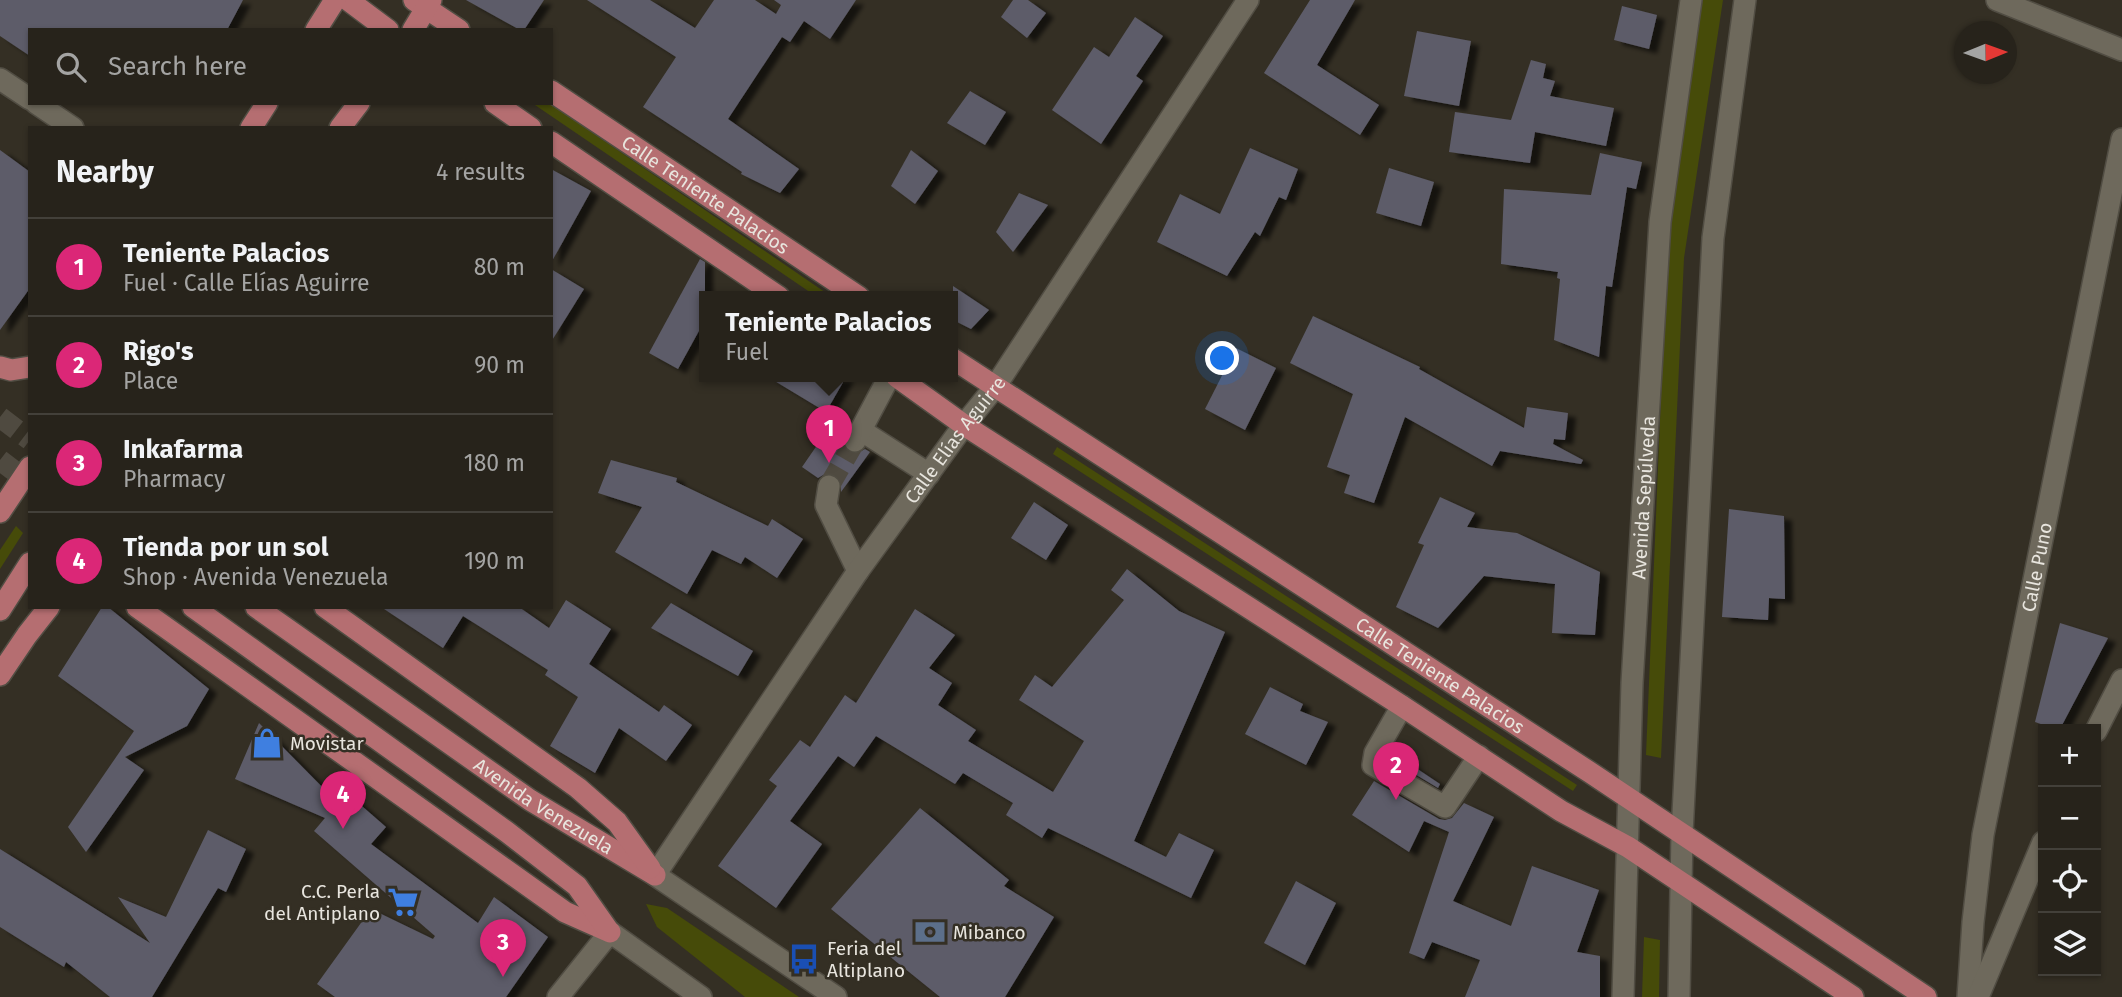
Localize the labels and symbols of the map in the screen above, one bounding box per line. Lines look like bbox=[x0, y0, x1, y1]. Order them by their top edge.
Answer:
north arrow bbox=[1954, 21, 2017, 84]
street label: Calle Teniente Palacios bbox=[617, 130, 794, 259]
your location bbox=[1205, 341, 1239, 375]
street label: Calle Elías Aguirre bbox=[899, 372, 1010, 508]
pin: 1 bbox=[806, 405, 852, 463]
street label: Avenida Sepúlveda bbox=[1627, 415, 1660, 580]
street label: Calle Puno bbox=[2016, 520, 2057, 614]
street label: Calle Teniente Palacios bbox=[1352, 612, 1529, 738]
shop icon: Movistar bbox=[250, 726, 284, 760]
place label: Movistar bbox=[290, 732, 364, 755]
pin: 2 bbox=[1373, 742, 1419, 800]
street label: Avenida Venezuela bbox=[470, 753, 618, 859]
pin: 4 bbox=[320, 771, 366, 829]
place label: C.C. Perla del Antiplano bbox=[264, 880, 380, 925]
supermarket icon: C.C. Perla del Antiplano bbox=[386, 885, 420, 919]
bank icon: Mibanco bbox=[913, 915, 947, 949]
pin: 3 bbox=[480, 919, 526, 977]
place label: Mibanco bbox=[953, 921, 1026, 944]
place label: Feria del Altiplano bbox=[827, 937, 905, 982]
bus stop icon: Feria del Altiplano bbox=[787, 942, 821, 976]

